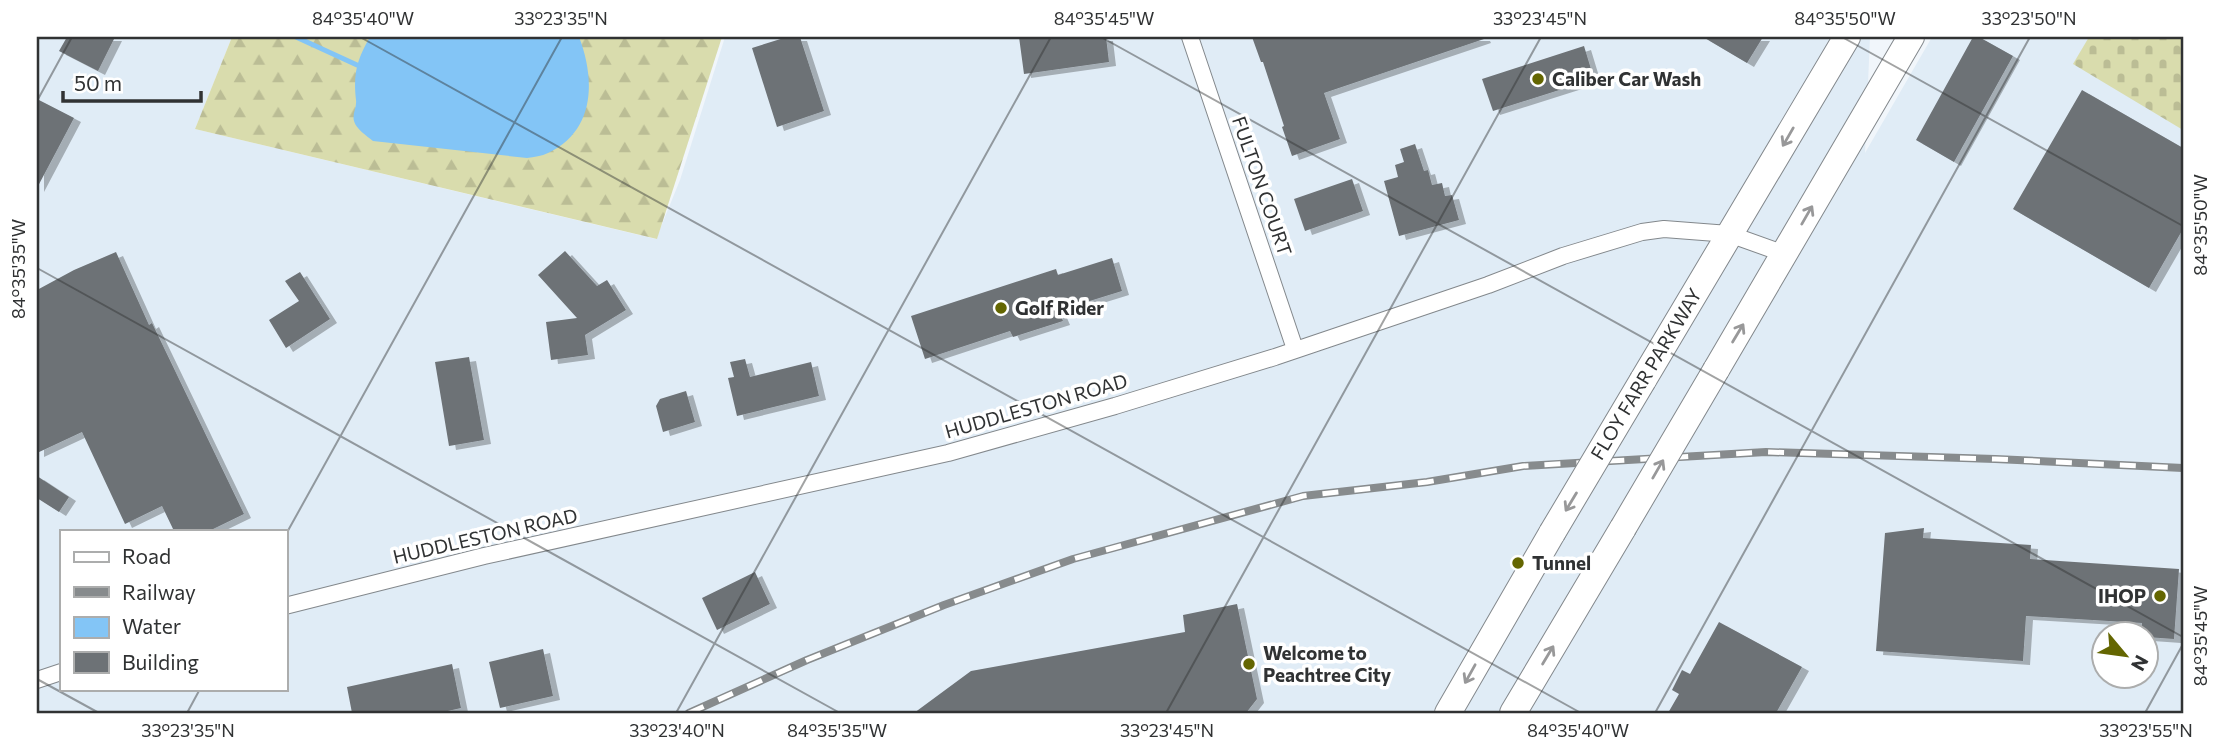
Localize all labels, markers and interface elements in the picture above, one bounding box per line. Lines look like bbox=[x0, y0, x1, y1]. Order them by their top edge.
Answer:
text: 84°35'40"W bbox=[312, 7, 414, 29]
text: 33°23'35"N bbox=[514, 7, 608, 29]
text: 84°35'45"W bbox=[1054, 7, 1154, 29]
text: 33°23'45"N bbox=[1493, 7, 1587, 29]
text: 84°35'50"W bbox=[1794, 7, 1896, 29]
text: 33°23'50"N bbox=[1981, 7, 2077, 29]
scale bar bbox=[63, 60, 201, 104]
place label: Caliber Car Wash bbox=[1552, 67, 1701, 90]
text: 50 m bbox=[74, 70, 122, 95]
marker: Caliber Car Wash bbox=[1530, 71, 1546, 87]
street label: FULTON COURT bbox=[1228, 113, 1297, 259]
one-way arrow bbox=[1781, 126, 1795, 146]
text: 84°35'50"W bbox=[2189, 174, 2211, 276]
one-way arrow bbox=[1801, 205, 1815, 225]
text: 84°35'35"W bbox=[7, 219, 29, 319]
street label: FLOY FARR PARKWAY bbox=[1585, 284, 1706, 464]
place label: Golf Rider bbox=[1015, 296, 1104, 319]
marker: Golf Rider bbox=[993, 300, 1009, 316]
one-way arrow bbox=[1732, 323, 1746, 343]
street label: HUDDLESTON ROAD bbox=[942, 368, 1130, 443]
one-way arrow bbox=[1651, 460, 1665, 480]
one-way arrow bbox=[1563, 491, 1577, 511]
street label: HUDDLESTON ROAD bbox=[390, 503, 579, 568]
legend bbox=[60, 530, 287, 690]
text: Road bbox=[122, 543, 171, 568]
place label: Tunnel bbox=[1532, 551, 1591, 574]
marker: Tunnel bbox=[1510, 555, 1526, 571]
text: Railway bbox=[122, 579, 196, 604]
place label: IHOP bbox=[2098, 584, 2146, 607]
text: 84°35'45"W bbox=[2189, 586, 2211, 686]
marker: IHOP bbox=[2152, 588, 2168, 604]
text: Water bbox=[122, 613, 181, 638]
north arrow bbox=[2090, 620, 2160, 690]
place label: Welcome to Peachtree City bbox=[1263, 641, 1392, 686]
one-way arrow bbox=[1542, 645, 1556, 665]
text: Building bbox=[122, 649, 199, 674]
text: N bbox=[2127, 652, 2154, 675]
marker: Welcome to Peachtree City bbox=[1241, 656, 1257, 672]
one-way arrow bbox=[1463, 664, 1477, 684]
text: 33°23'35"N bbox=[141, 719, 235, 741]
text: 33°23'40"N bbox=[629, 719, 725, 741]
text: 84°35'35"W bbox=[787, 719, 887, 741]
text: 33°23'45"N bbox=[1120, 719, 1214, 741]
text: 84°35'40"W bbox=[1527, 719, 1629, 741]
text: 33°23'55"N bbox=[2099, 719, 2193, 741]

